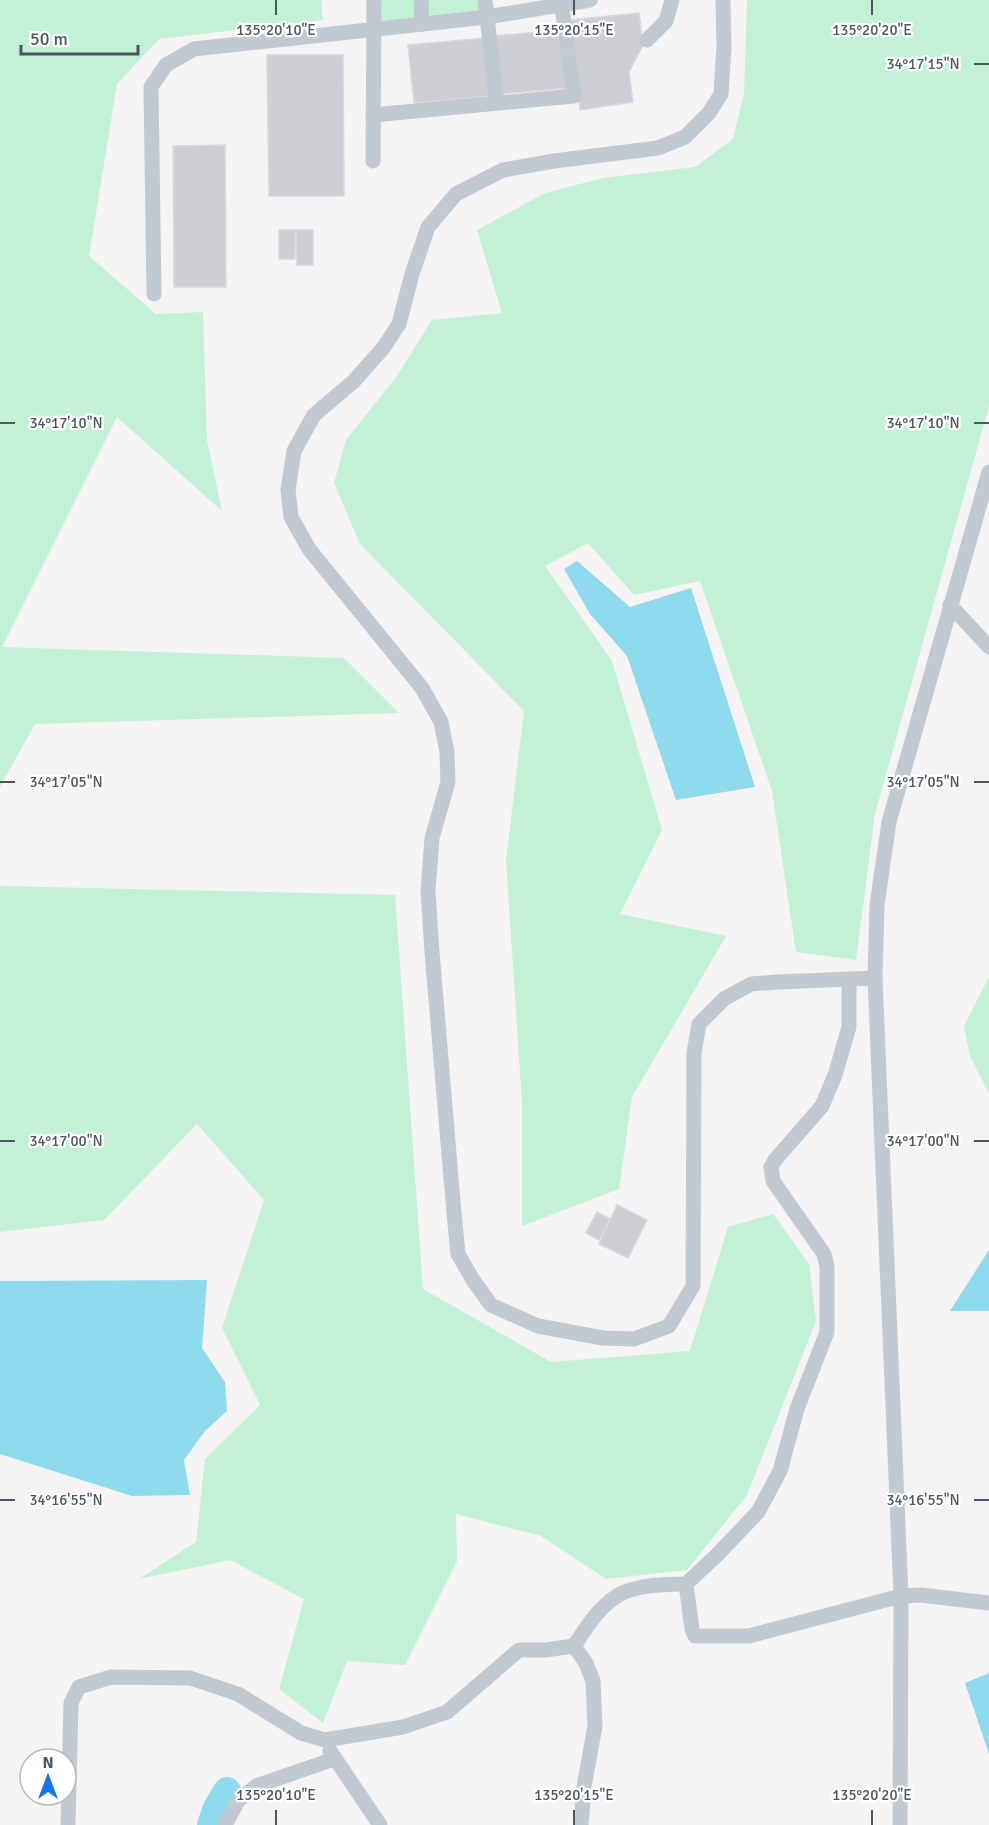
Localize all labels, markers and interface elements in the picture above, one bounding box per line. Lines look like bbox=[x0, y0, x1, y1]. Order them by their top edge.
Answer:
scale bar bbox=[21, 18, 138, 56]
text: 135°20'10"E bbox=[236, 21, 316, 39]
text: 135°20'15"E bbox=[534, 21, 614, 39]
text: 135°20'20"E bbox=[832, 21, 912, 39]
text: 50 m bbox=[30, 28, 68, 50]
text: 34°17'15"N bbox=[886, 55, 960, 73]
text: 34°17'10"N bbox=[29, 414, 103, 432]
text: 34°17'10"N bbox=[886, 414, 960, 432]
text: 34°17'05"N bbox=[29, 773, 103, 791]
text: 34°17'05"N bbox=[886, 773, 960, 791]
text: 34°17'00"N bbox=[29, 1132, 103, 1150]
text: 34°17'00"N bbox=[886, 1132, 960, 1150]
text: 34°16'55"N bbox=[29, 1491, 103, 1509]
text: 34°16'55"N bbox=[886, 1491, 960, 1509]
north arrow bbox=[18, 1747, 78, 1807]
text: N bbox=[42, 1753, 54, 1773]
text: 135°20'10"E bbox=[236, 1786, 316, 1804]
text: 135°20'15"E bbox=[534, 1786, 614, 1804]
text: 135°20'20"E bbox=[832, 1786, 912, 1804]

